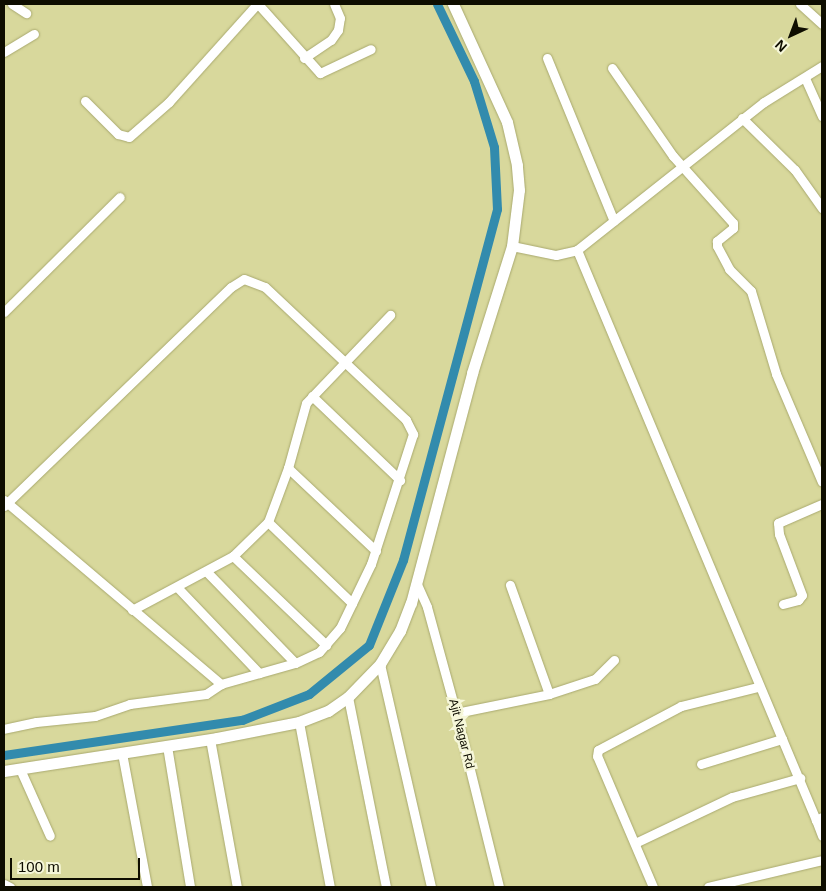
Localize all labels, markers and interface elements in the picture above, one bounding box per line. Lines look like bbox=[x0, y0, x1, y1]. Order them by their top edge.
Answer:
north arrow bbox=[766, 10, 816, 60]
text: N bbox=[772, 37, 790, 55]
street label: Ajit Nagar Rd bbox=[445, 698, 477, 770]
scale bar bbox=[12, 848, 142, 880]
text: 100 m bbox=[18, 858, 60, 875]

